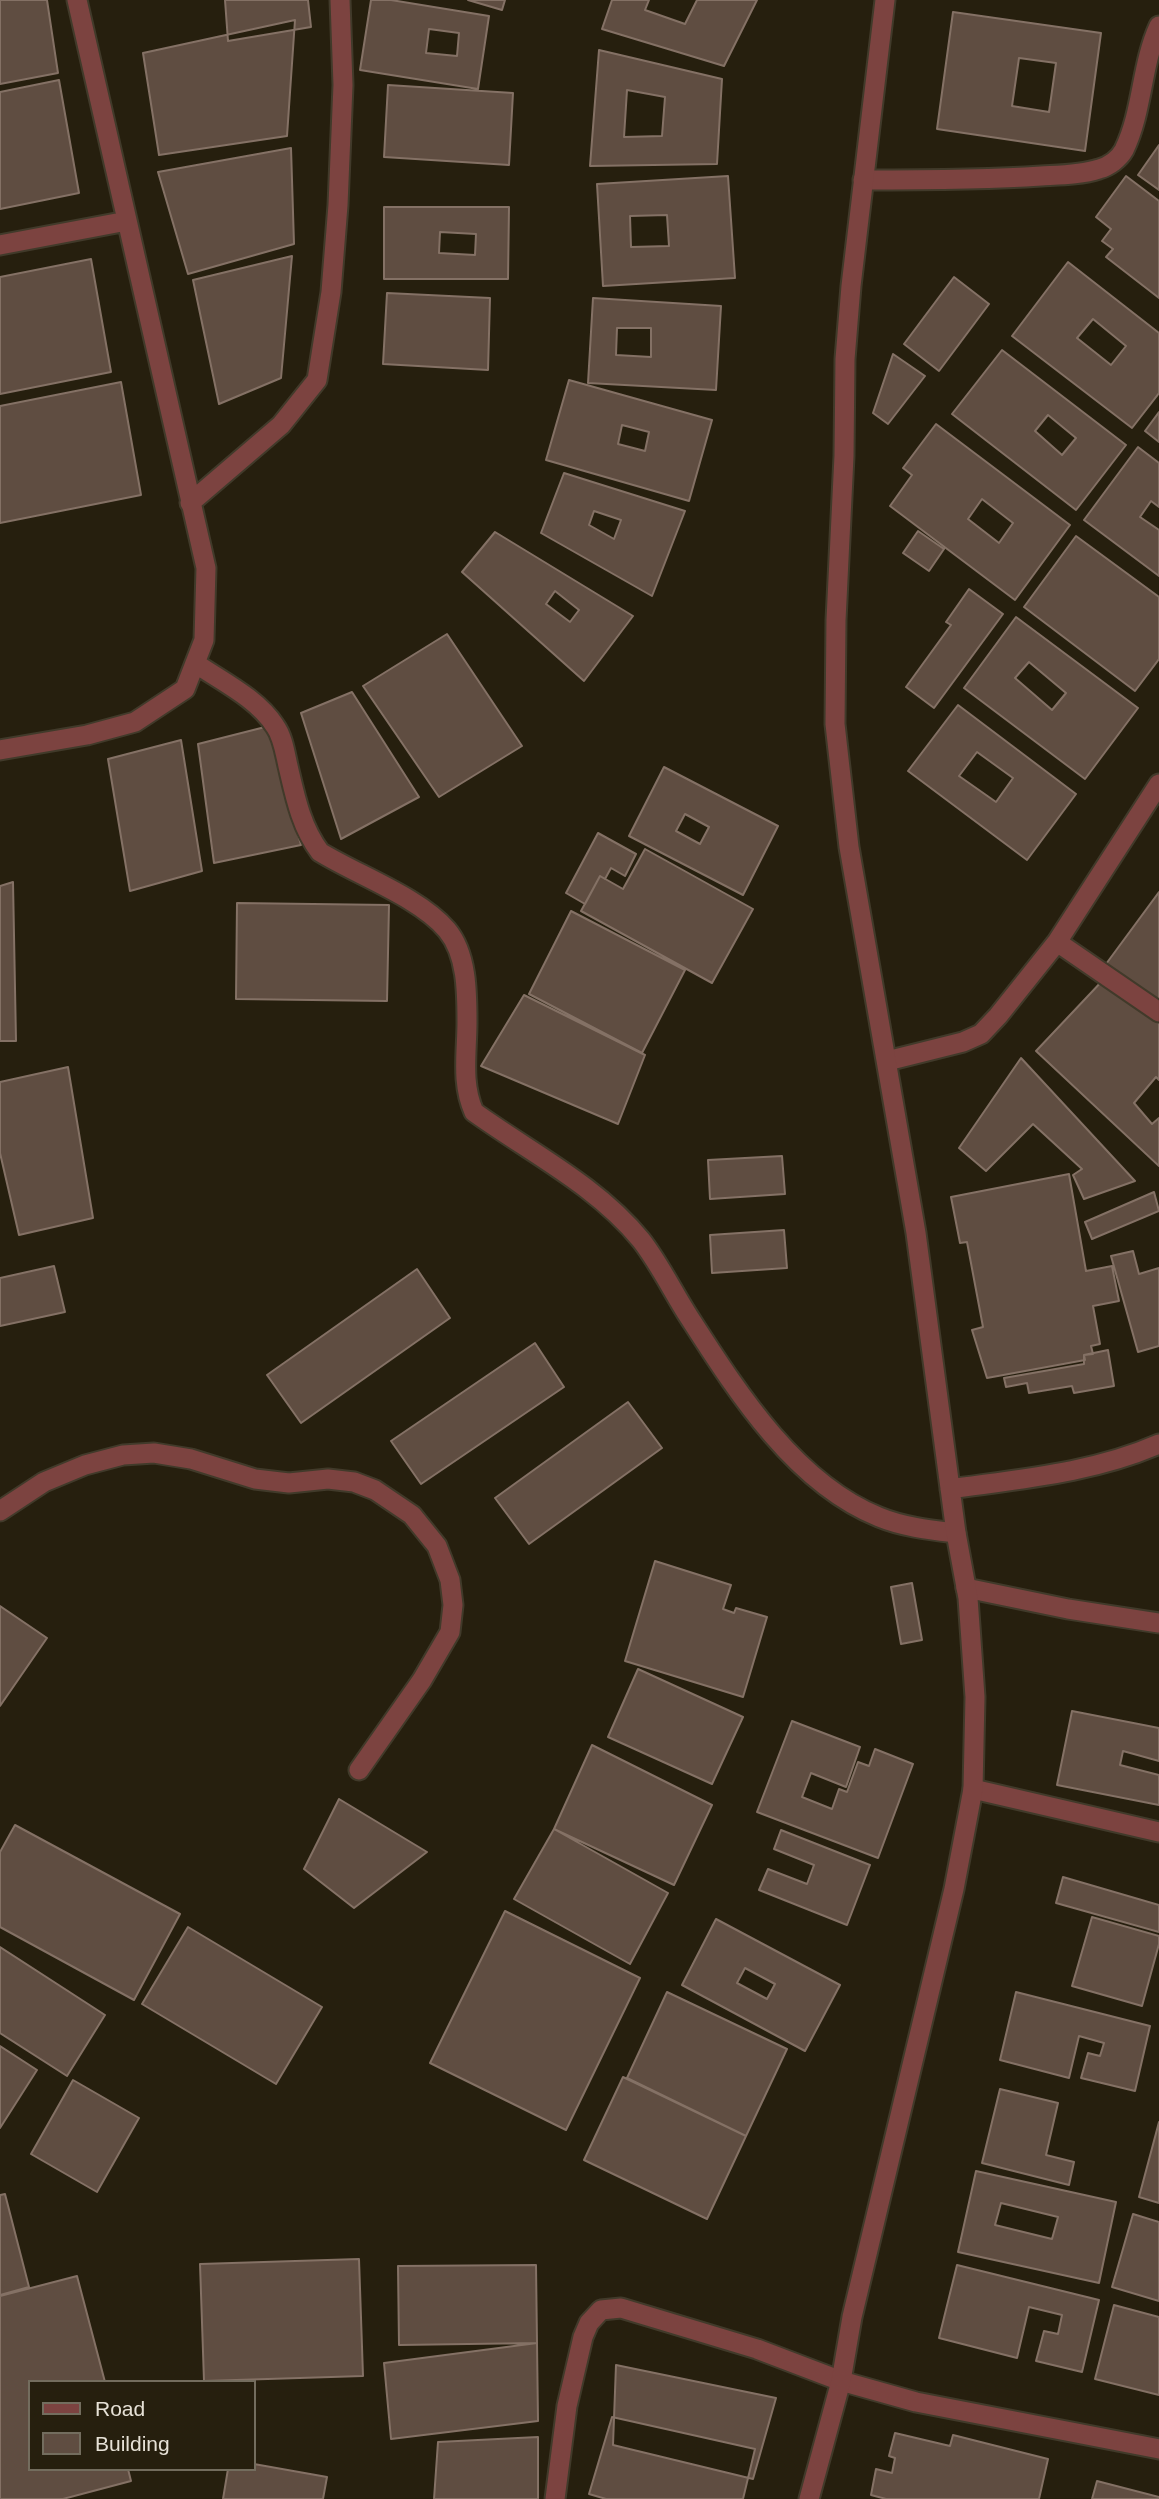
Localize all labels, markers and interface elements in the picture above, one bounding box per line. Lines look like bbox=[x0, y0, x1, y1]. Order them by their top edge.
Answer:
legend bbox=[28, 2380, 256, 2471]
text: Road bbox=[95, 2397, 145, 2420]
text: Building bbox=[95, 2432, 170, 2455]

